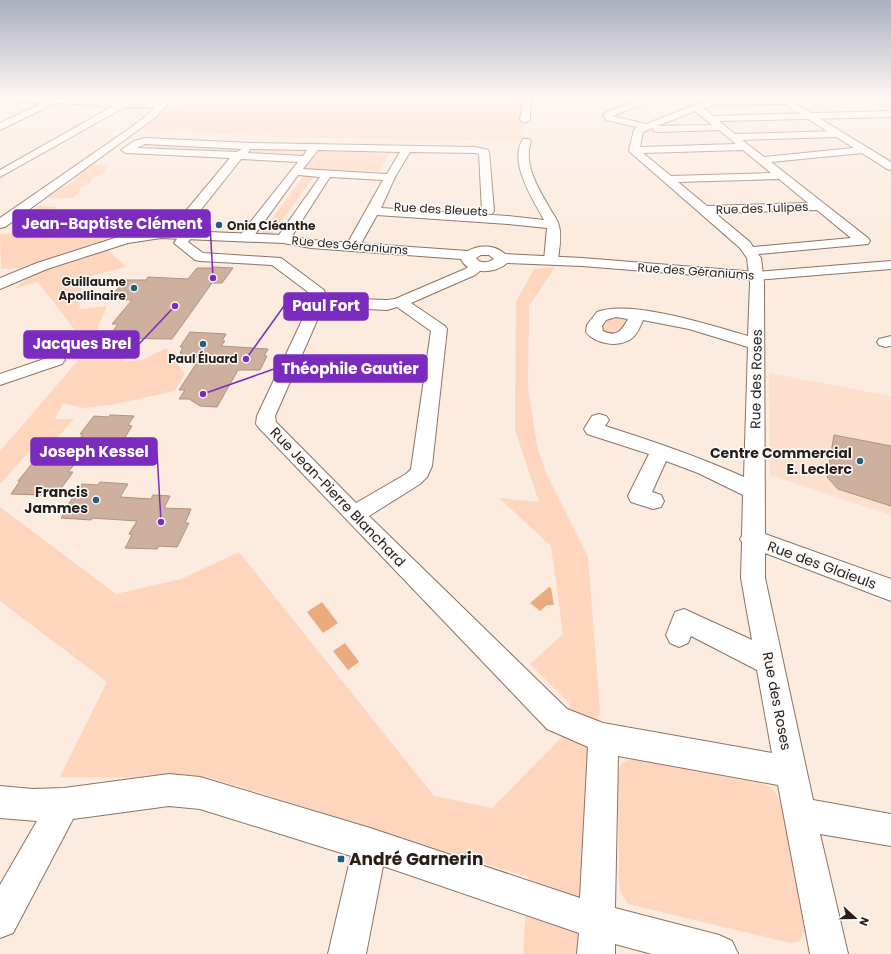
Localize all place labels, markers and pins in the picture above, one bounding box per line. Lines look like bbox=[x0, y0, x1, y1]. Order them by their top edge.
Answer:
callout: Jean-Baptiste Clément bbox=[13, 210, 210, 237]
place label: Onia Cléanthe bbox=[227, 217, 316, 234]
marker: Onia Cléanthe bbox=[214, 220, 224, 230]
place label: Guillaume Apollinaire bbox=[58, 273, 127, 304]
marker: Guillaume Apollinaire bbox=[129, 283, 139, 293]
callout: Paul Fort bbox=[284, 293, 368, 320]
callout: Jacques Brel bbox=[24, 331, 139, 358]
marker: Paul Éluard bbox=[198, 339, 208, 349]
place label: Paul Éluard bbox=[168, 350, 238, 367]
callout: Théophile Gautier bbox=[274, 355, 427, 382]
callout: Joseph Kessel bbox=[31, 438, 157, 465]
place label: Centre Commercial E. Leclerc bbox=[710, 443, 853, 479]
marker: Centre Commercial E. Leclerc bbox=[855, 456, 865, 466]
place label: Francis Jammes bbox=[24, 482, 88, 518]
marker: Francis Jammes bbox=[91, 495, 101, 505]
place label: André Garnerin bbox=[349, 847, 483, 871]
marker: André Garnerin bbox=[336, 854, 346, 864]

